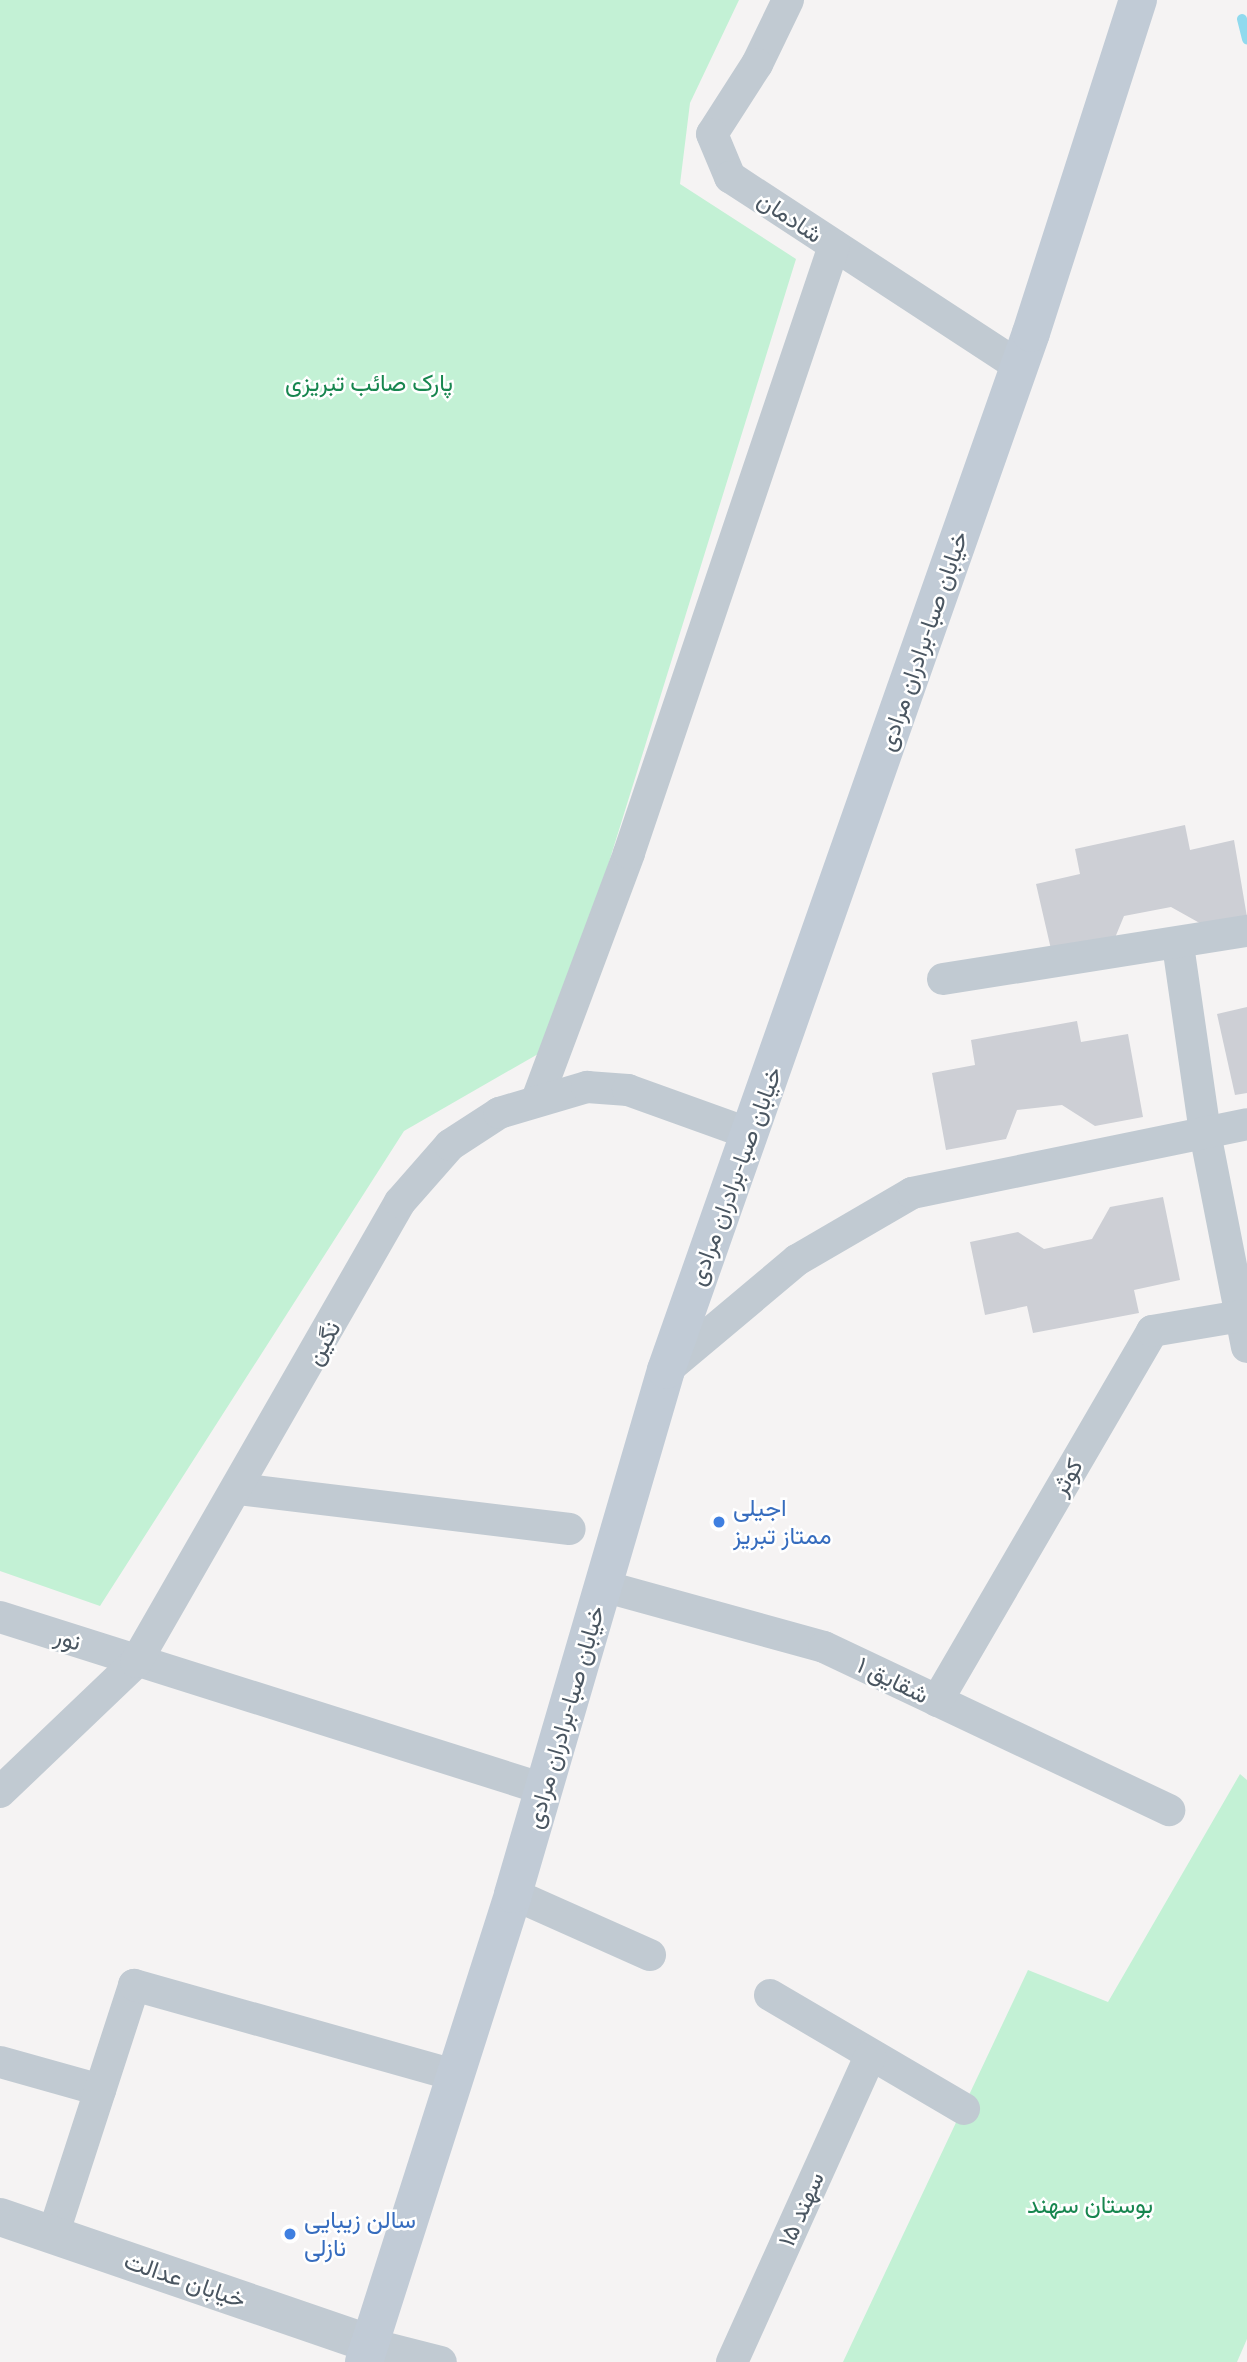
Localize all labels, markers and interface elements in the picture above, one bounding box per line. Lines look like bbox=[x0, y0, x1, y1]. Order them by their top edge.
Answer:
street label: شادمان bbox=[752, 185, 828, 249]
park label: پارک صائب تبریزی bbox=[285, 369, 453, 397]
street label: خیابان صبا-برادران مرادی bbox=[872, 527, 974, 755]
street label: خیابان صبا-برادران مرادی bbox=[682, 1063, 788, 1289]
street label: نگین bbox=[299, 1316, 347, 1370]
street label: کوثر bbox=[1045, 1453, 1089, 1501]
place label: اجیلی ممتاز تبریز bbox=[733, 1494, 832, 1550]
marker: اجیلی ممتاز تبریز bbox=[711, 1514, 727, 1530]
street label: خیابان صبا-برادران مرادی bbox=[519, 1602, 611, 1832]
street label: نور bbox=[51, 1621, 85, 1657]
street label: شقایق ۱ bbox=[853, 1650, 933, 1710]
street label: سهند ۱۵ bbox=[772, 2167, 830, 2251]
park label: بوستان سهند bbox=[1027, 2191, 1153, 2219]
place label: سالن زیبایی نازلی bbox=[304, 2206, 416, 2262]
marker: سالن زیبایی نازلی bbox=[282, 2226, 298, 2242]
street label: خیابان عدالت bbox=[120, 2246, 250, 2314]

